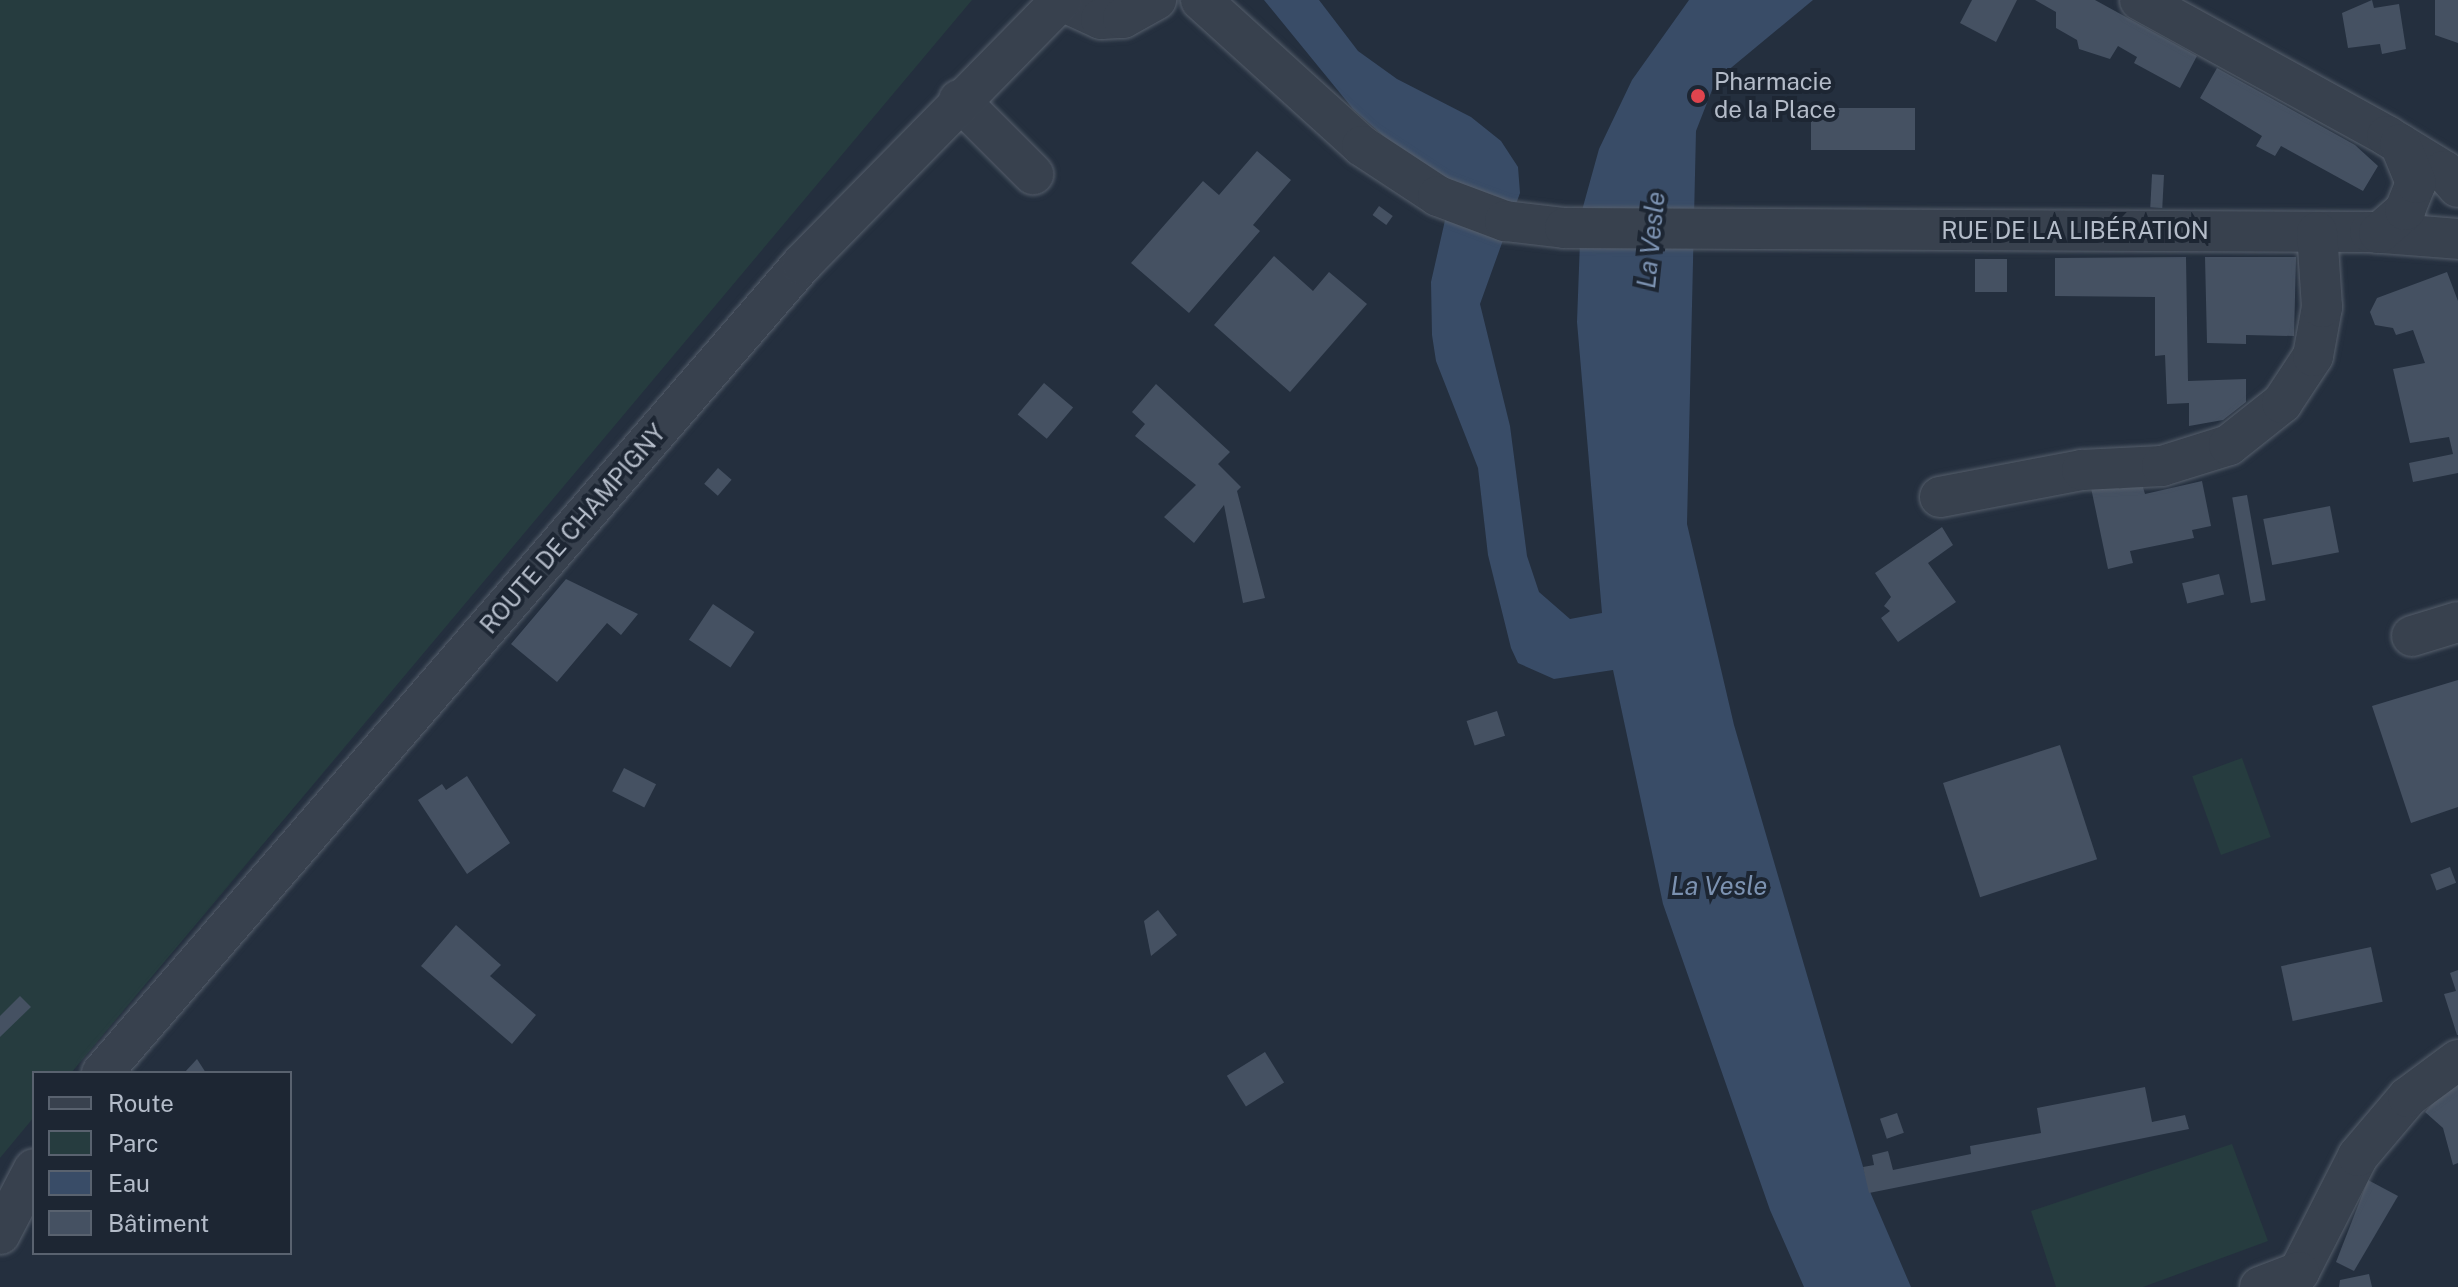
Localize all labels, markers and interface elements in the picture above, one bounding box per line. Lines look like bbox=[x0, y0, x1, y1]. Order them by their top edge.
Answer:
place label: Pharmacie de la Place bbox=[1714, 68, 1836, 124]
marker: Pharmacie de la Place bbox=[1689, 87, 1707, 105]
water label: La Vesle bbox=[1630, 190, 1672, 290]
street label: RUE DE LA LIBÉRATION bbox=[1941, 217, 2209, 245]
street label: ROUTE DE CHAMPIGNY bbox=[474, 418, 672, 640]
water label: La Vesle bbox=[1670, 870, 1768, 902]
legend bbox=[32, 1071, 292, 1255]
text: Route bbox=[108, 1089, 174, 1117]
text: Parc bbox=[108, 1129, 159, 1157]
text: Eau bbox=[108, 1169, 150, 1197]
text: Bâtiment bbox=[108, 1209, 209, 1237]

